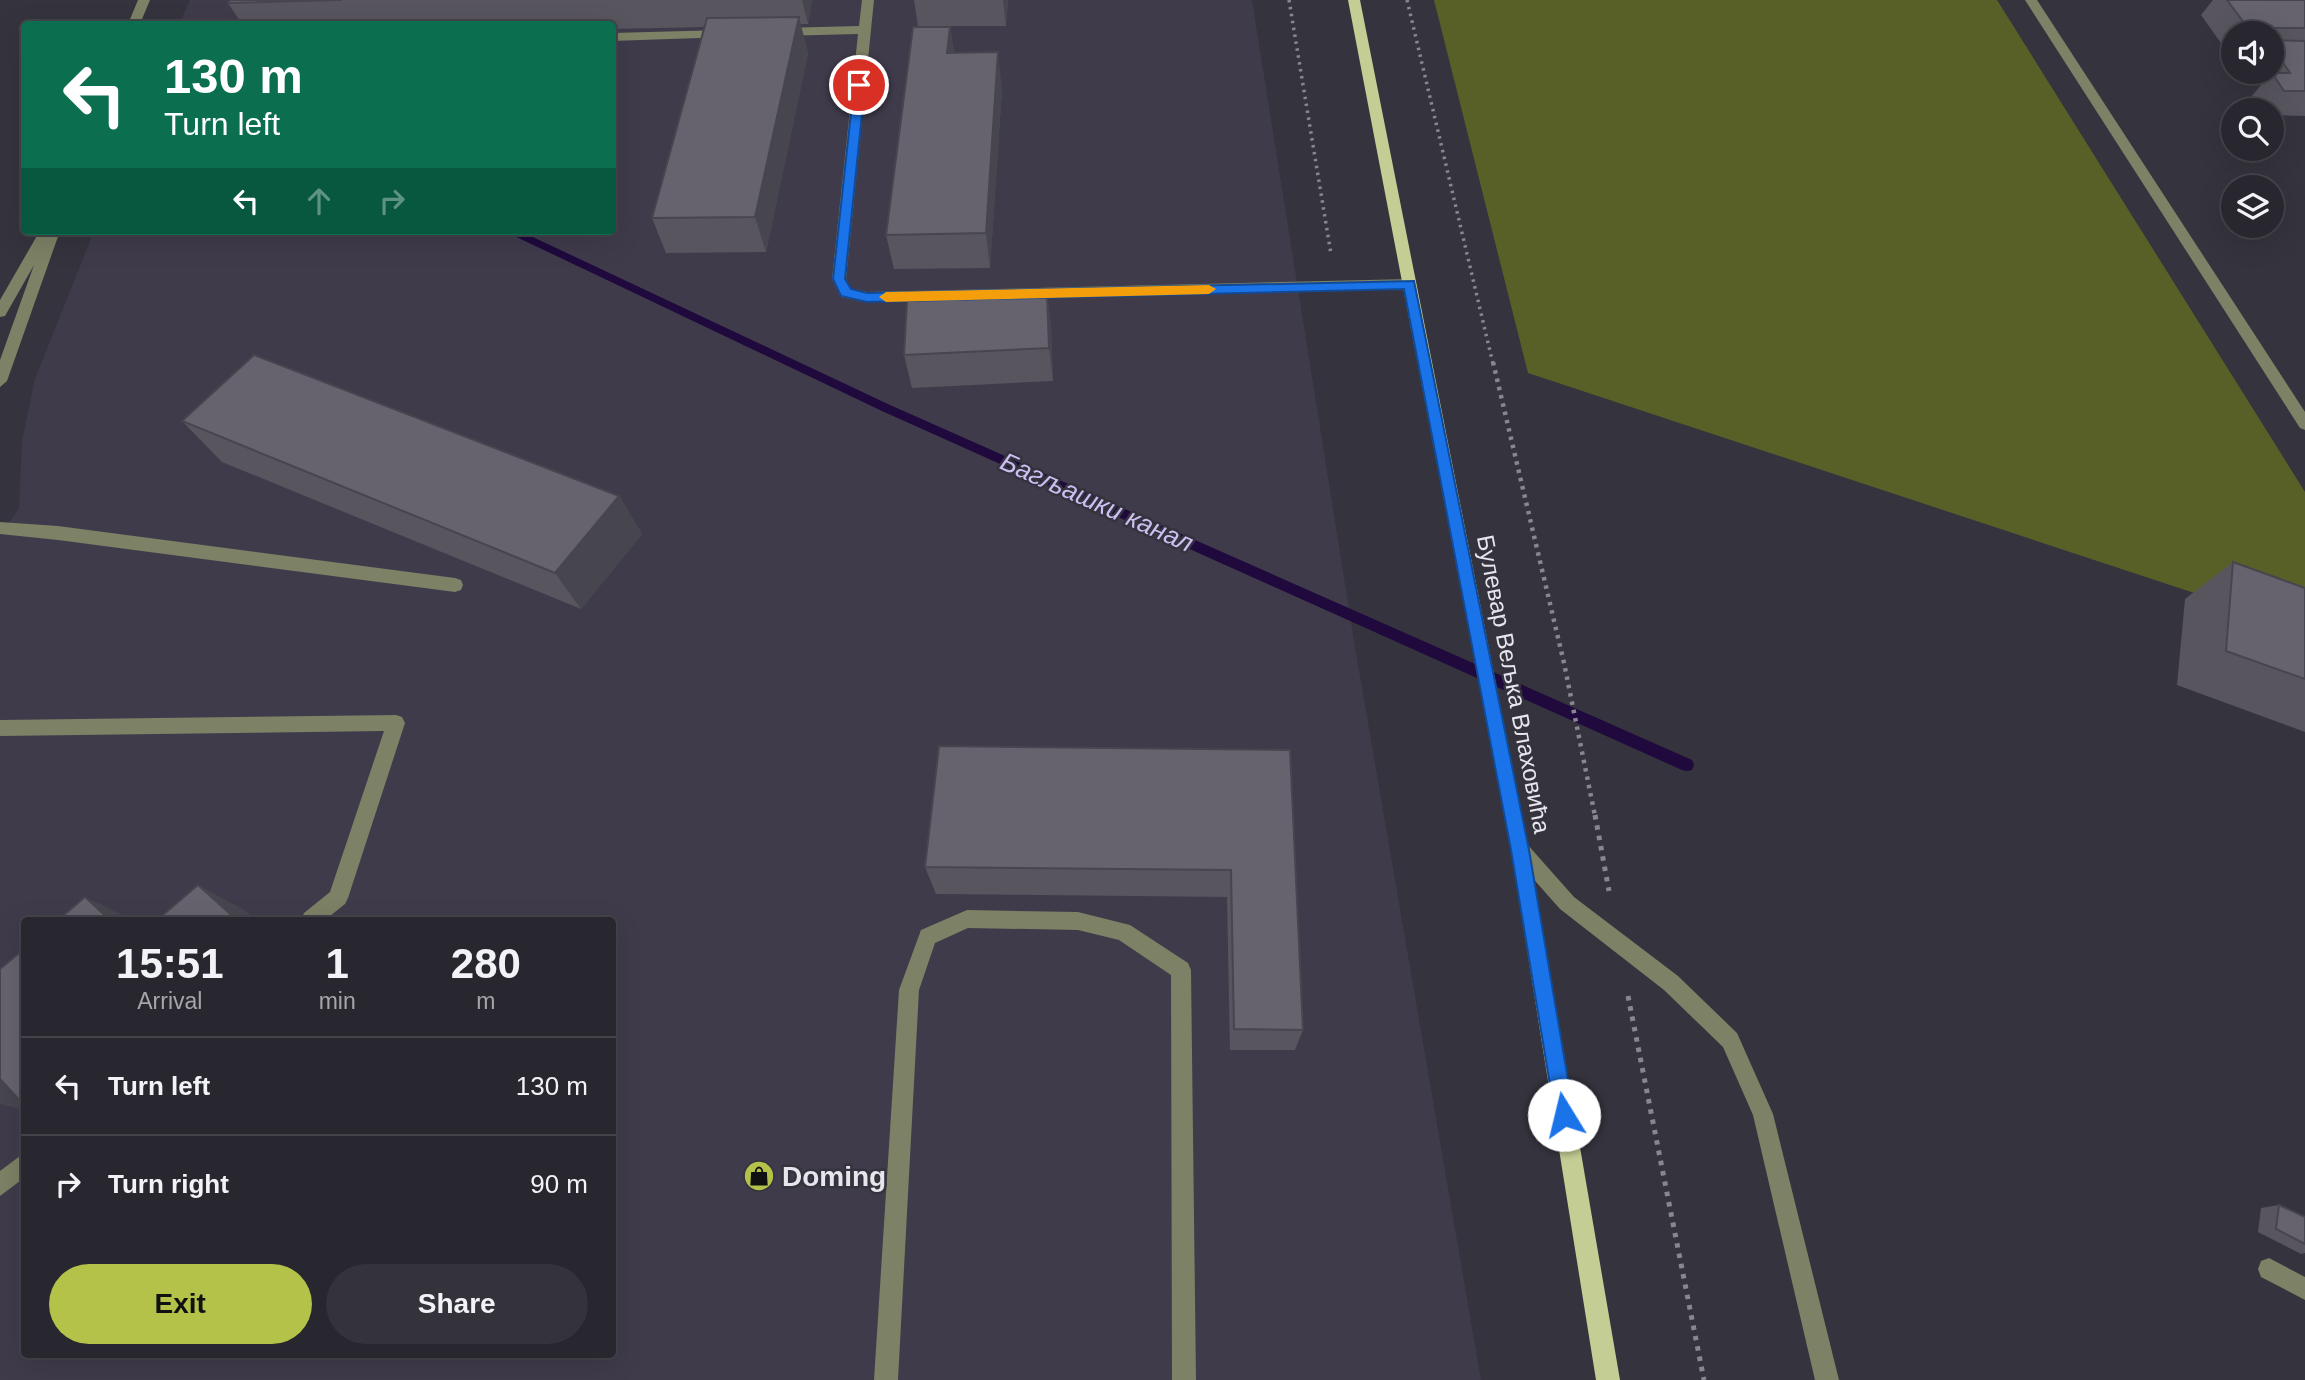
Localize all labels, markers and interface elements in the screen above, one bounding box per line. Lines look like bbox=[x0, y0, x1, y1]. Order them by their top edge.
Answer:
map controls bbox=[2221, 21, 2284, 238]
button: sound bbox=[2221, 21, 2284, 84]
icon: left bbox=[49, 49, 140, 140]
text: 130 m bbox=[164, 49, 303, 103]
pin bbox=[829, 55, 889, 115]
icon: arrive bbox=[840, 66, 878, 104]
button: search bbox=[2221, 98, 2284, 161]
text: Turn left bbox=[164, 106, 280, 142]
button: layers bbox=[2221, 175, 2284, 238]
icon: left bbox=[227, 182, 265, 220]
icon: ahead bbox=[300, 182, 338, 220]
icon: right bbox=[373, 182, 411, 220]
water label: Багљашки канал bbox=[996, 446, 1198, 558]
street label: Булевар Вељка Влаховића bbox=[1472, 533, 1556, 836]
text: 15:51 bbox=[116, 940, 224, 987]
text: 1 bbox=[325, 940, 349, 987]
text: 280 bbox=[451, 940, 521, 987]
text: Arrival bbox=[137, 988, 202, 1014]
text: min bbox=[319, 988, 356, 1014]
text: m bbox=[476, 988, 495, 1014]
icon: left bbox=[49, 1067, 87, 1105]
text: Turn left bbox=[108, 1071, 210, 1101]
text: 130 m bbox=[516, 1071, 588, 1101]
position arrow bbox=[1527, 1078, 1601, 1152]
shop icon: Doming bbox=[742, 1159, 776, 1193]
place label: Doming bbox=[782, 1161, 886, 1192]
icon: right bbox=[49, 1165, 87, 1203]
text: Turn right bbox=[108, 1169, 229, 1199]
text: 90 m bbox=[530, 1169, 588, 1199]
button: Exit bbox=[49, 1264, 312, 1344]
button: Share bbox=[326, 1264, 588, 1344]

